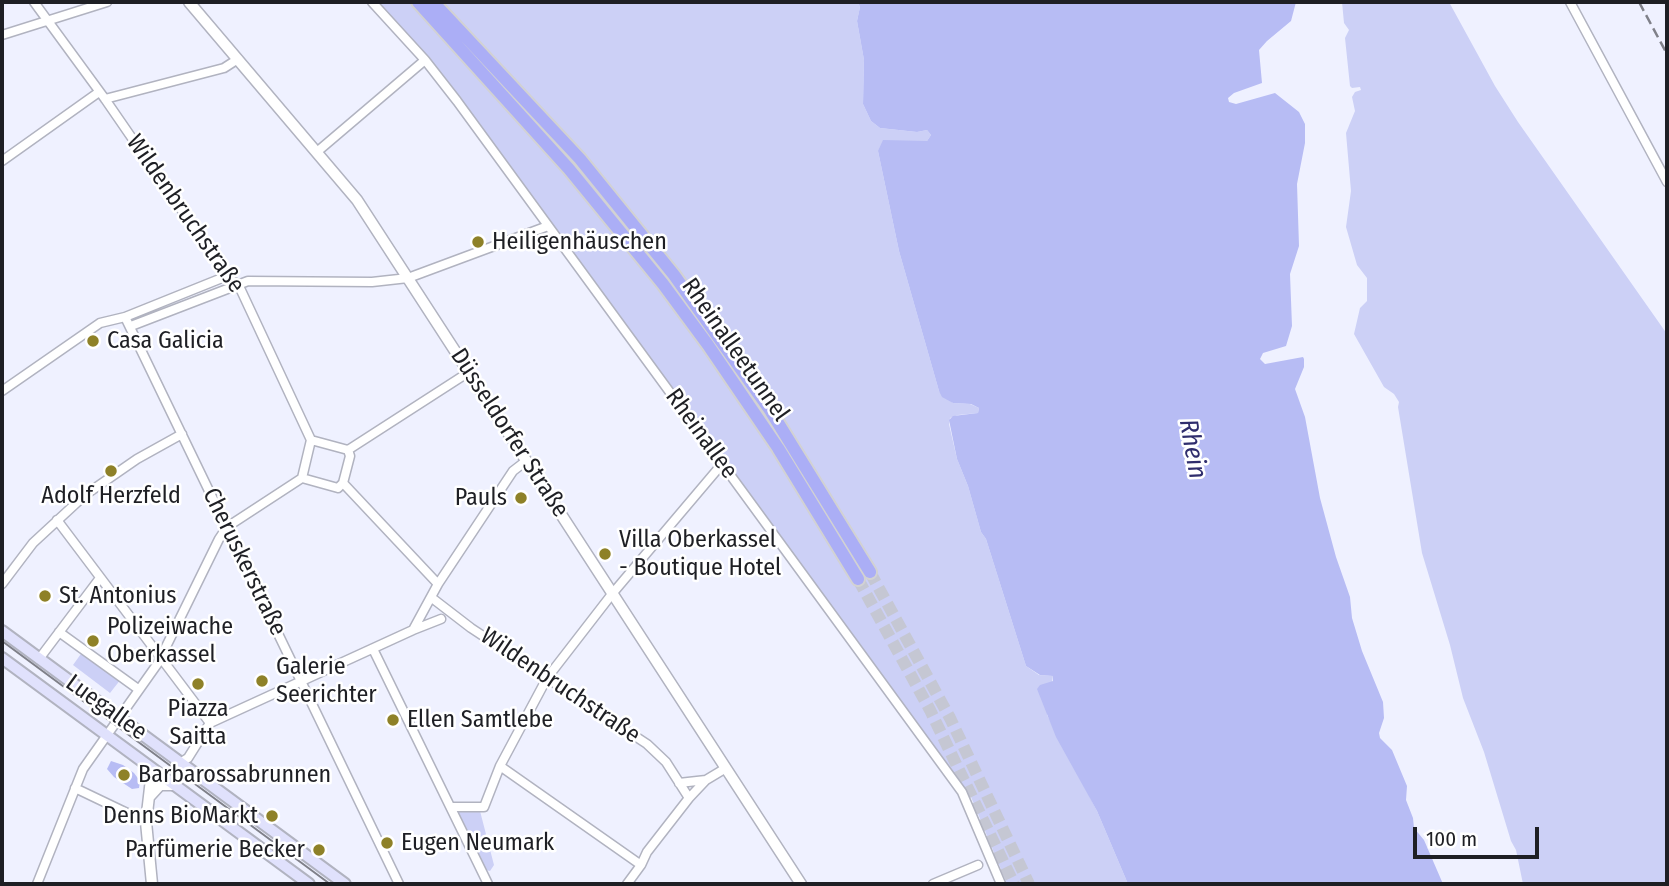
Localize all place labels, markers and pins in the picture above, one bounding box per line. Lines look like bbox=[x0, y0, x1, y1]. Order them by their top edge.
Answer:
place label: Heiligenhäuschen bbox=[492, 228, 667, 256]
marker: Heiligenhäuschen bbox=[470, 234, 486, 250]
place label: Casa Galicia bbox=[107, 327, 224, 355]
marker: Casa Galicia bbox=[85, 333, 101, 349]
marker: Adolf Herzfeld bbox=[103, 463, 119, 479]
place label: Adolf Herzfeld bbox=[41, 482, 181, 510]
place label: Pauls bbox=[455, 484, 507, 512]
marker: Pauls bbox=[513, 490, 529, 506]
place label: Villa Oberkassel - Boutique Hotel bbox=[619, 526, 781, 582]
marker: Villa Oberkassel - Boutique Hotel bbox=[597, 546, 613, 562]
place label: St. Antonius bbox=[59, 582, 176, 610]
marker: St. Antonius bbox=[37, 588, 53, 604]
place label: Polizeiwache Oberkassel bbox=[107, 613, 233, 669]
marker: Polizeiwache Oberkassel bbox=[85, 633, 101, 649]
place label: Galerie Seerichter bbox=[276, 653, 377, 709]
marker: Galerie Seerichter bbox=[254, 673, 270, 689]
marker: Piazza Saitta bbox=[190, 676, 206, 692]
place label: Piazza Saitta bbox=[168, 695, 228, 751]
place label: Ellen Samtlebe bbox=[407, 706, 553, 734]
marker: Ellen Samtlebe bbox=[385, 712, 401, 728]
place label: Barbarossabrunnen bbox=[138, 761, 331, 789]
marker: Barbarossabrunnen bbox=[116, 767, 132, 783]
place label: Denns BioMarkt bbox=[103, 802, 258, 830]
marker: Denns BioMarkt bbox=[264, 808, 280, 824]
place label: Eugen Neumark bbox=[401, 829, 554, 857]
marker: Eugen Neumark bbox=[379, 835, 395, 851]
place label: Parfümerie Becker bbox=[125, 836, 305, 864]
marker: Parfümerie Becker bbox=[311, 842, 327, 858]

